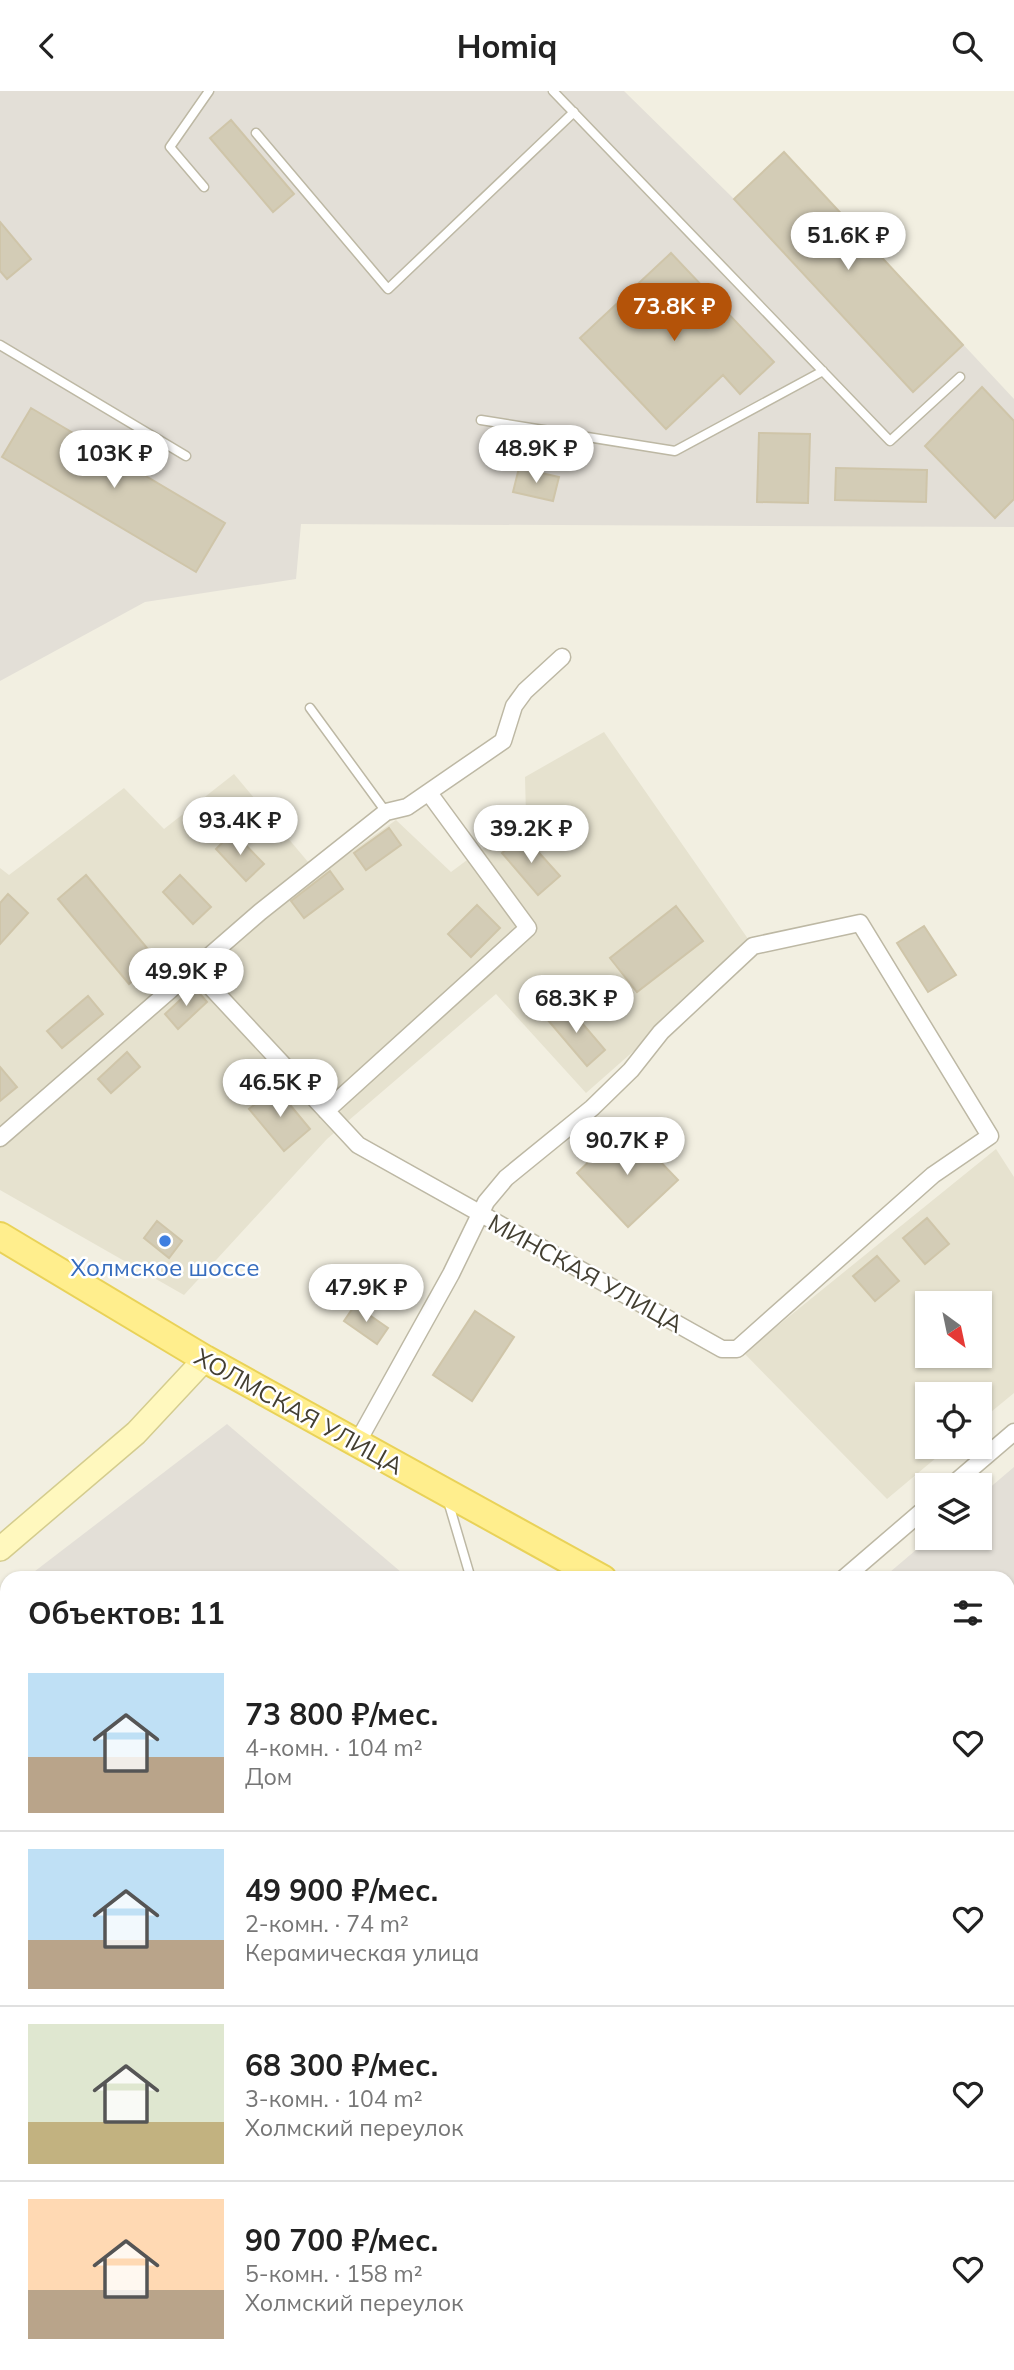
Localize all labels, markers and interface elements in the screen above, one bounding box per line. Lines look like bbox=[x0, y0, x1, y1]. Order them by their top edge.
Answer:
text: Homiq bbox=[457, 26, 557, 66]
icon: back bbox=[28, 27, 66, 65]
icon: search bbox=[948, 27, 986, 65]
pin: 51.6K ₽ bbox=[783, 213, 913, 272]
text: 51.6K ₽ bbox=[807, 220, 889, 249]
pin: 73.8K ₽ bbox=[609, 283, 739, 343]
text: 73.8K ₽ bbox=[633, 291, 715, 320]
pin: 48.9K ₽ bbox=[471, 425, 601, 485]
pin: 103K ₽ bbox=[57, 431, 171, 490]
text: 48.9K ₽ bbox=[495, 433, 577, 462]
text: 103K ₽ bbox=[76, 438, 152, 467]
pin: 93.4K ₽ bbox=[175, 797, 305, 857]
text: 93.4K ₽ bbox=[199, 805, 281, 834]
pin: 39.2K ₽ bbox=[466, 805, 596, 865]
text: 39.2K ₽ bbox=[490, 813, 572, 842]
pin: 49.9K ₽ bbox=[121, 949, 251, 1008]
text: 49.9K ₽ bbox=[145, 956, 227, 985]
pin: 68.3K ₽ bbox=[511, 975, 641, 1035]
text: 68.3K ₽ bbox=[535, 983, 617, 1012]
pin: 46.5K ₽ bbox=[215, 1059, 345, 1119]
text: 46.5K ₽ bbox=[239, 1067, 321, 1096]
pin: 90.7K ₽ bbox=[562, 1117, 692, 1177]
text: 90.7K ₽ bbox=[586, 1125, 668, 1154]
street label: МИНСКАЯ УЛИЦА bbox=[483, 1207, 689, 1339]
marker: Холмское шоссе bbox=[157, 1233, 173, 1249]
place label: Холмское шоссе bbox=[70, 1252, 260, 1282]
pin: 47.9K ₽ bbox=[301, 1265, 431, 1324]
text: 47.9K ₽ bbox=[325, 1272, 407, 1301]
north arrow bbox=[915, 1291, 992, 1369]
map controls bbox=[915, 1291, 992, 1550]
street label: ХОЛМСКАЯ УЛИЦА bbox=[190, 1341, 409, 1481]
button: locate bbox=[915, 1382, 992, 1459]
button: layers bbox=[915, 1473, 992, 1550]
text: Объектов: 11 bbox=[28, 1594, 225, 1632]
icon: filters bbox=[949, 1594, 987, 1632]
text: 73 800 ₽/мес. bbox=[245, 1695, 438, 1733]
icon: home bbox=[84, 1701, 168, 1785]
icon: heart bbox=[949, 1724, 987, 1762]
text: 4-комн. · 104 m² bbox=[245, 1733, 423, 1762]
text: Дом bbox=[245, 1762, 292, 1791]
text: 49 900 ₽/мес. bbox=[245, 1871, 438, 1909]
icon: home bbox=[84, 1877, 168, 1961]
icon: heart bbox=[949, 1900, 987, 1938]
text: 2-комн. · 74 m² bbox=[245, 1909, 409, 1938]
text: Керамическая улица bbox=[245, 1938, 479, 1967]
text: 68 300 ₽/мес. bbox=[245, 2046, 438, 2084]
icon: home bbox=[84, 2052, 168, 2136]
icon: heart bbox=[949, 2075, 987, 2113]
text: 3-комн. · 104 m² bbox=[245, 2084, 423, 2113]
text: Холмский переулок bbox=[245, 2113, 463, 2142]
text: 90 700 ₽/мес. bbox=[245, 2221, 438, 2259]
icon: home bbox=[84, 2227, 168, 2311]
icon: heart bbox=[949, 2250, 987, 2288]
text: 5-комн. · 158 m² bbox=[245, 2259, 423, 2288]
text: Холмский переулок bbox=[245, 2288, 463, 2317]

